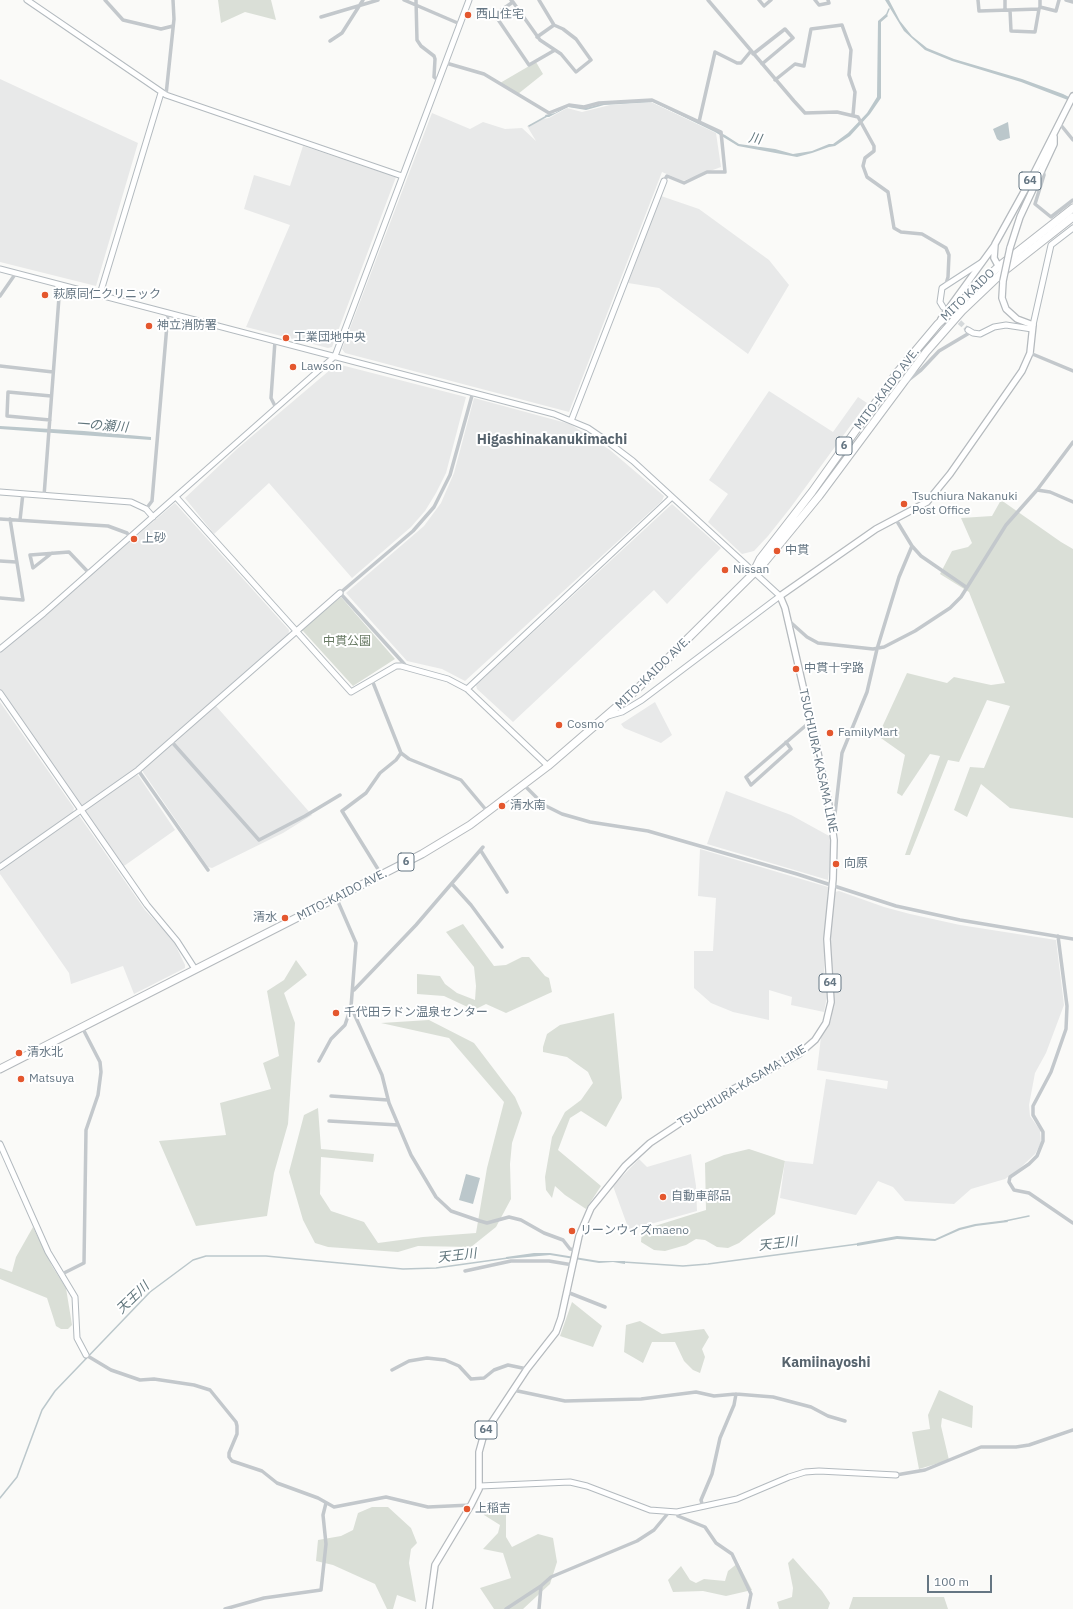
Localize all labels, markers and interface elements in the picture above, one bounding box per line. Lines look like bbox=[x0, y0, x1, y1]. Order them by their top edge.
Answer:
place label: 西山住宅 bbox=[476, 8, 524, 22]
marker: 西山住宅 bbox=[463, 10, 473, 20]
water label: 川 bbox=[747, 130, 763, 148]
road number: 64 bbox=[1019, 172, 1041, 190]
street label: MITO KAIDO bbox=[938, 266, 998, 324]
place label: 萩原同仁クリニック bbox=[53, 288, 161, 302]
marker: 萩原同仁クリニック bbox=[40, 290, 50, 300]
place label: 神立消防署 bbox=[157, 319, 217, 333]
marker: 神立消防署 bbox=[144, 321, 154, 331]
place label: 工業団地中央 bbox=[294, 331, 366, 345]
marker: 工業団地中央 bbox=[281, 333, 291, 343]
street label: MITO-KAIDO AVE. bbox=[852, 345, 922, 433]
place label: Lawson bbox=[301, 360, 342, 374]
marker: Lawson bbox=[288, 362, 298, 372]
water label: 一の瀬川 bbox=[76, 416, 128, 436]
district label: Higashinakanukimachi bbox=[477, 432, 627, 448]
road number: 6 bbox=[836, 437, 852, 455]
place label: Tsuchiura Nakanuki Post Office bbox=[912, 490, 1017, 518]
marker: Tsuchiura Nakanuki Post Office bbox=[899, 499, 909, 509]
place label: 上砂 bbox=[142, 532, 166, 546]
marker: 上砂 bbox=[129, 534, 139, 544]
place label: 中貫 bbox=[785, 544, 809, 558]
marker: 中貫 bbox=[772, 546, 782, 556]
place label: Nissan bbox=[733, 563, 769, 577]
marker: Nissan bbox=[720, 565, 730, 575]
street label: MITO-KAIDO AVE. bbox=[612, 634, 694, 712]
park label: 中貫公園 bbox=[323, 635, 371, 649]
place label: 中貫十字路 bbox=[804, 662, 864, 676]
marker: 中貫十字路 bbox=[791, 664, 801, 674]
street label: TSUCHIURA-KASAMA LINE bbox=[796, 688, 840, 834]
place label: Cosmo bbox=[567, 718, 604, 732]
marker: Cosmo bbox=[554, 720, 564, 730]
place label: FamilyMart bbox=[838, 726, 898, 740]
marker: FamilyMart bbox=[825, 728, 835, 738]
place label: 清水南 bbox=[510, 799, 546, 813]
marker: 清水南 bbox=[497, 801, 507, 811]
road number: 6 bbox=[398, 853, 414, 871]
place label: 向原 bbox=[844, 857, 868, 871]
marker: 向原 bbox=[831, 859, 841, 869]
street label: MITO-KAIDO AVE. bbox=[295, 866, 389, 924]
place label: 清水 bbox=[253, 911, 277, 925]
marker: 清水 bbox=[280, 913, 290, 923]
road number: 64 bbox=[819, 974, 841, 992]
place label: 千代田ラドン温泉センター bbox=[344, 1006, 488, 1020]
marker: 千代田ラドン温泉センター bbox=[331, 1008, 341, 1018]
street label: TSUCHIURA-KASAMA LINE bbox=[675, 1042, 809, 1130]
place label: 清水北 bbox=[27, 1046, 63, 1060]
marker: 清水北 bbox=[14, 1048, 24, 1058]
place label: Matsuya bbox=[29, 1072, 74, 1086]
marker: Matsuya bbox=[16, 1074, 26, 1084]
place label: 自動車部品 bbox=[671, 1190, 731, 1204]
marker: 自動車部品 bbox=[658, 1192, 668, 1202]
place label: リーンウィズmaeno bbox=[580, 1224, 689, 1238]
marker: リーンウィズmaeno bbox=[567, 1226, 577, 1236]
water label: 天王川 bbox=[758, 1234, 798, 1254]
water label: 天王川 bbox=[437, 1246, 477, 1266]
water label: 天王川 bbox=[114, 1279, 152, 1317]
district label: Kamiinayoshi bbox=[782, 1355, 870, 1371]
road number: 64 bbox=[475, 1421, 497, 1439]
place label: 上稲吉 bbox=[475, 1502, 511, 1516]
marker: 上稲吉 bbox=[462, 1504, 472, 1514]
scale bar bbox=[929, 1567, 994, 1593]
text: 100 m bbox=[934, 1574, 969, 1589]

